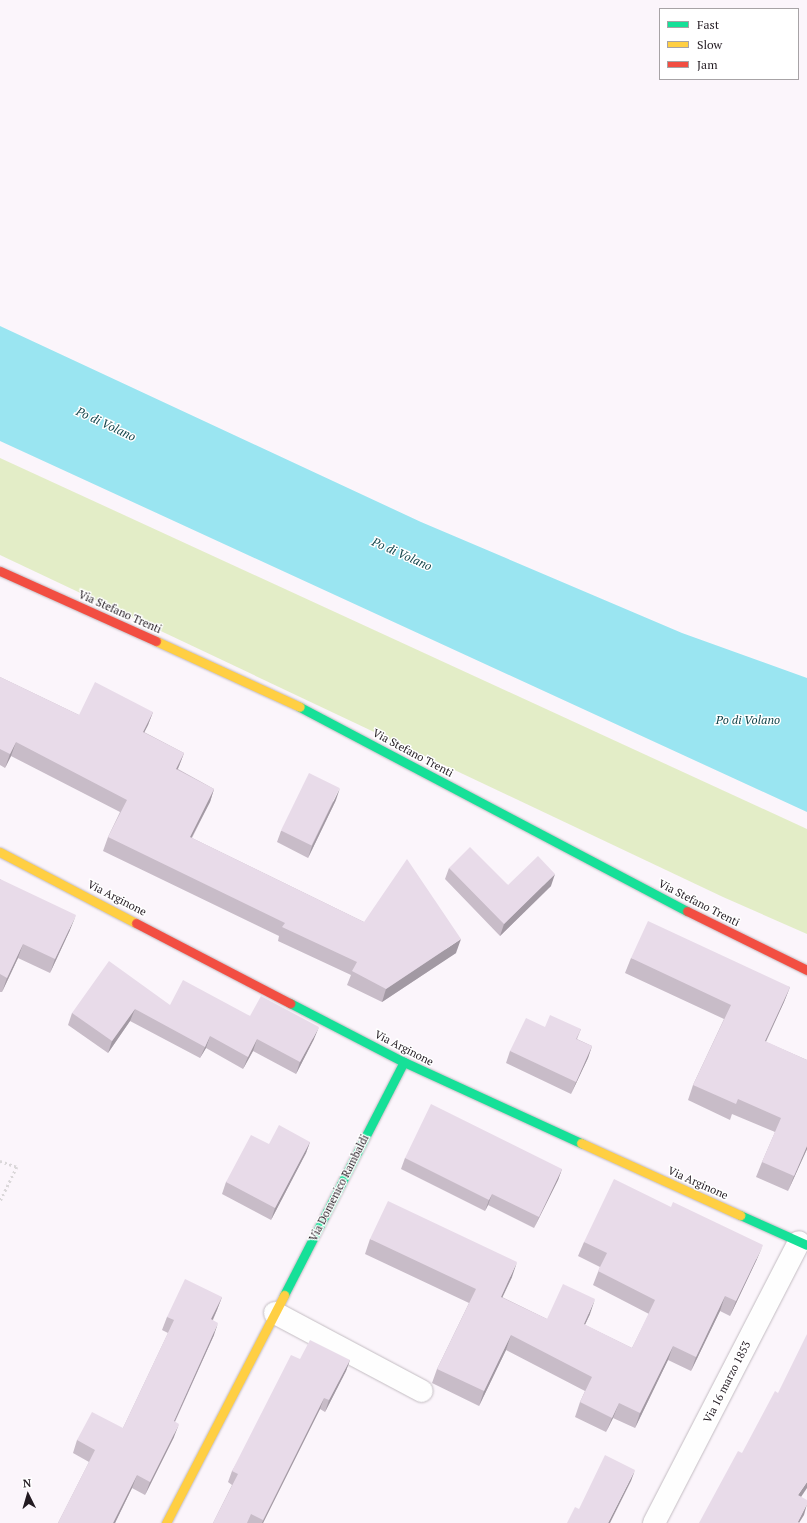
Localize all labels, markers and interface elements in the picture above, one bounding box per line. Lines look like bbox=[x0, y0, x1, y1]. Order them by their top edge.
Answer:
legend bbox=[659, 8, 799, 80]
text: Fast bbox=[697, 17, 719, 32]
text: Slow bbox=[697, 37, 722, 52]
text: Jam bbox=[697, 57, 718, 72]
water label: Po di Volano bbox=[74, 404, 138, 444]
water label: Po di Volano bbox=[370, 534, 434, 574]
street label: Via Stefano Trenti bbox=[77, 588, 163, 636]
water label: Po di Volano bbox=[716, 713, 780, 727]
street label: Via Stefano Trenti bbox=[370, 726, 456, 780]
street label: Via Arginone bbox=[85, 877, 149, 919]
street label: Via Stefano Trenti bbox=[656, 877, 742, 929]
street label: Via Arginone bbox=[372, 1027, 436, 1069]
street label: Via Domenico Rambaldi bbox=[306, 1133, 372, 1243]
street label: Via Arginone bbox=[666, 1164, 730, 1202]
street label: Via 16 marzo 1853 bbox=[701, 1339, 753, 1425]
north arrow bbox=[8, 1475, 48, 1515]
text: N bbox=[22, 1476, 32, 1490]

